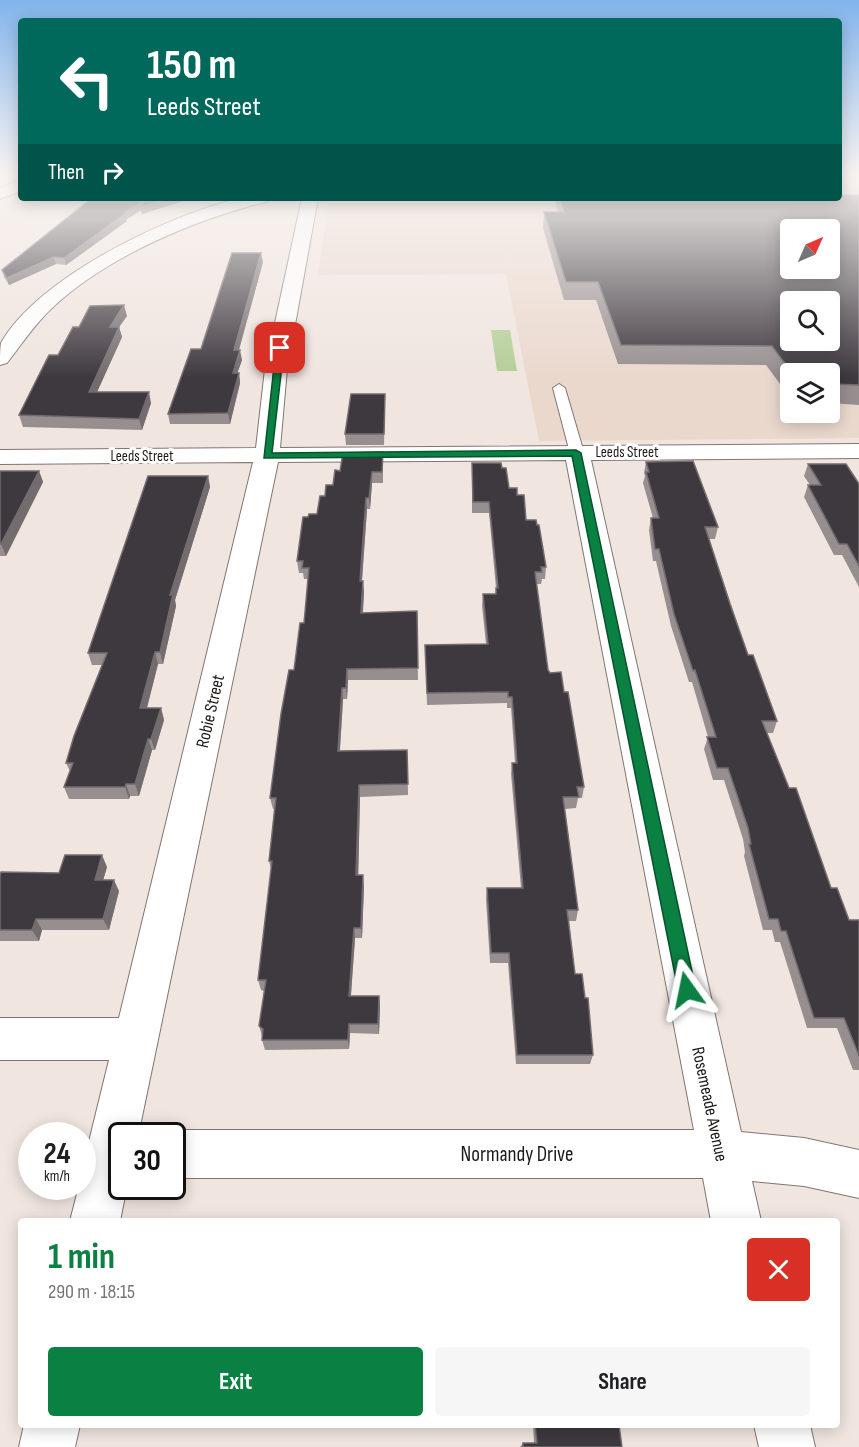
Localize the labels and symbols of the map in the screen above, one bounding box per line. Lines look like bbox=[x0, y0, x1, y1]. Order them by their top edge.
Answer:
north arrow bbox=[780, 219, 840, 279]
pin bbox=[254, 322, 305, 373]
street label: Leeds Street bbox=[595, 443, 659, 462]
street label: Leeds Street bbox=[110, 447, 174, 466]
street label: Robie Street bbox=[192, 672, 229, 750]
position arrow bbox=[655, 958, 719, 1022]
street label: Rosemeade Avenue bbox=[687, 1045, 732, 1163]
speed limit sign: 30 bbox=[108, 1122, 186, 1200]
street label: Normandy Drive bbox=[461, 1142, 573, 1167]

